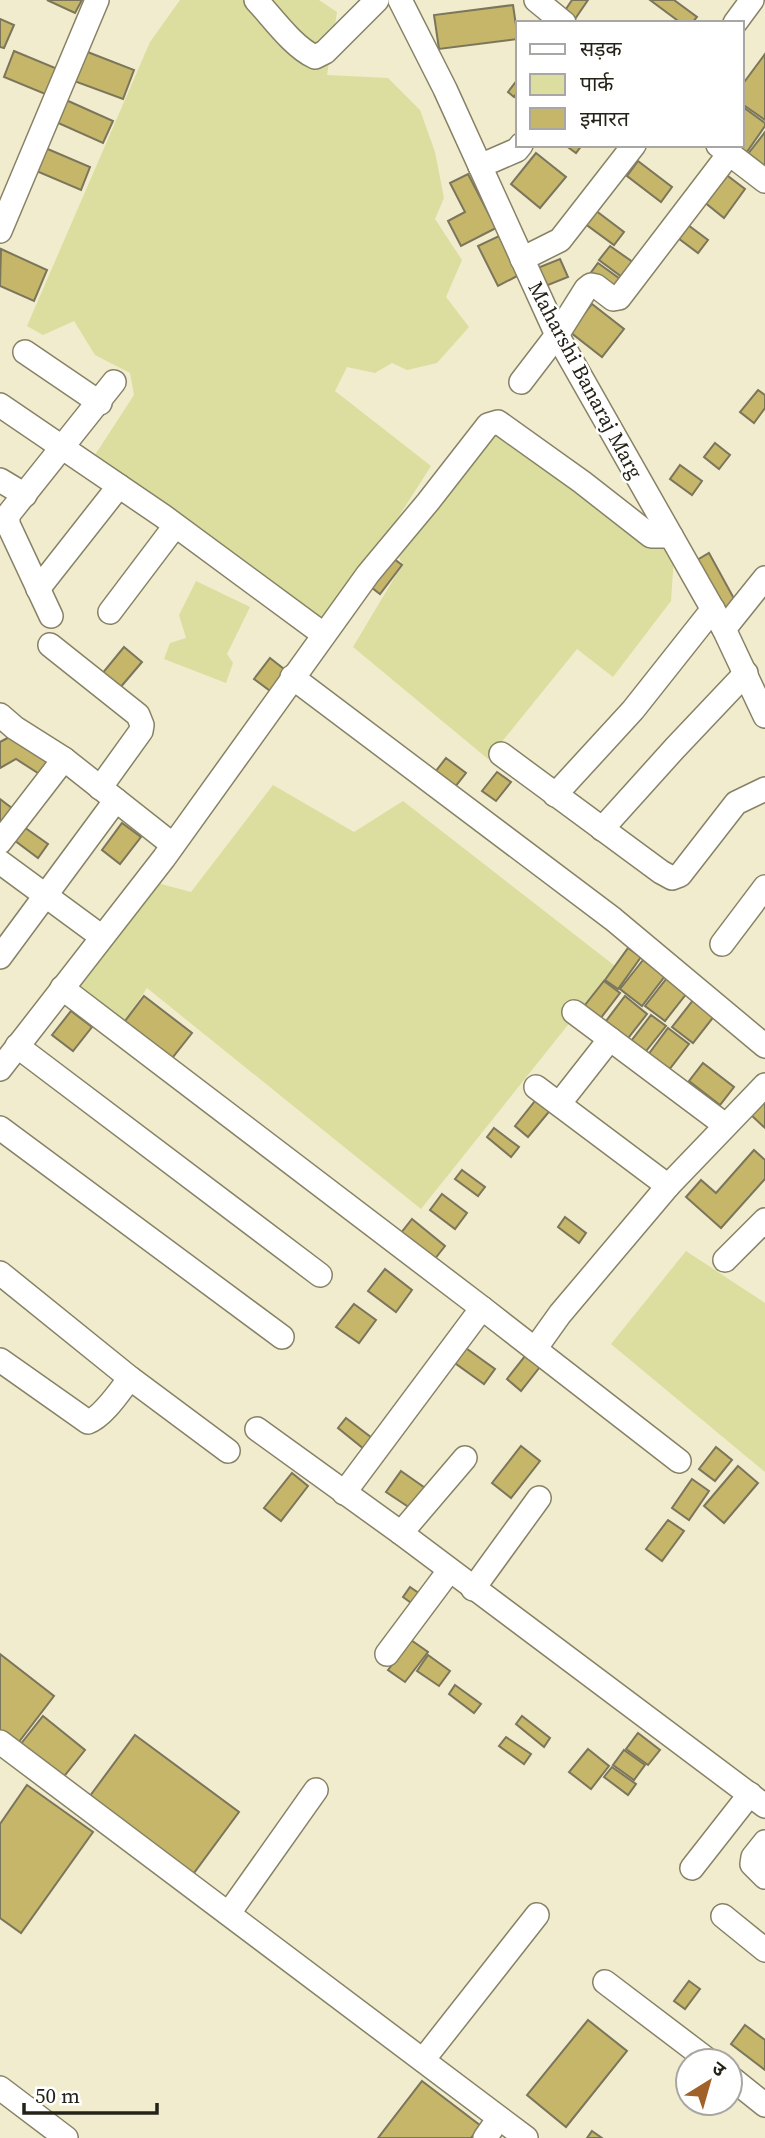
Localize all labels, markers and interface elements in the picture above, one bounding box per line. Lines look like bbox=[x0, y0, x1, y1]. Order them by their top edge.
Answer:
legend bbox=[516, 21, 744, 147]
text: सड़क bbox=[580, 34, 622, 63]
text: पार्क bbox=[580, 69, 614, 98]
text: इमारत bbox=[580, 104, 630, 133]
street label: Maharshi Banaraj Marg bbox=[522, 276, 650, 484]
north arrow bbox=[674, 2047, 744, 2117]
text: उ bbox=[707, 2055, 732, 2083]
scale bar bbox=[24, 2072, 158, 2116]
text: 50 m bbox=[35, 2081, 80, 2110]

